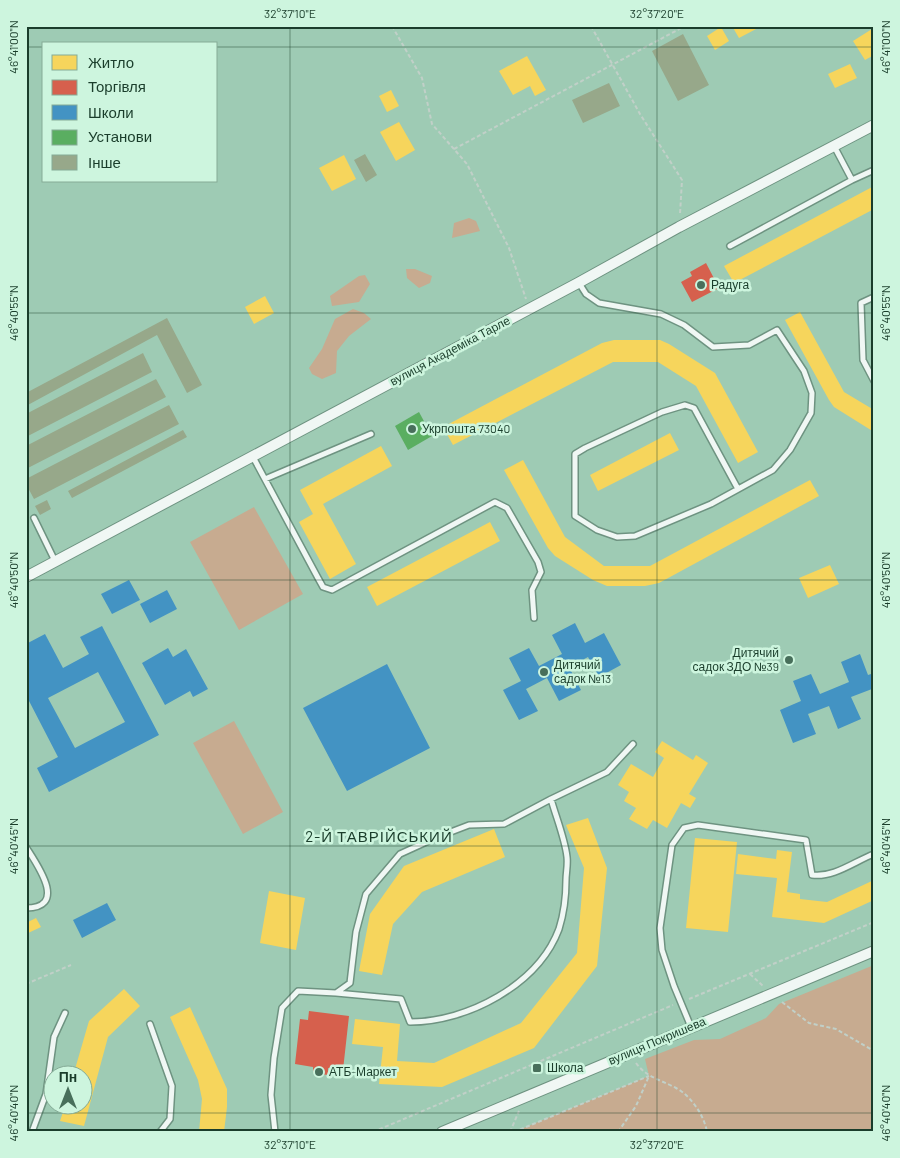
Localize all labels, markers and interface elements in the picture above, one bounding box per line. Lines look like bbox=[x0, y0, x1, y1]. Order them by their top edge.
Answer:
text: 32°37'10"E bbox=[264, 6, 316, 20]
text: 32°37'20"E bbox=[630, 6, 684, 20]
text: 46°41'00"N bbox=[6, 20, 20, 74]
text: 46°41'00"N bbox=[878, 20, 892, 74]
legend bbox=[42, 42, 218, 182]
text: Житло bbox=[88, 53, 134, 71]
text: Торгівля bbox=[88, 77, 146, 95]
text: Школи bbox=[88, 103, 134, 121]
text: Установи bbox=[88, 127, 152, 145]
text: Інше bbox=[88, 153, 121, 171]
place label: Радуга bbox=[711, 277, 749, 292]
marker: Радуга bbox=[695, 279, 707, 291]
text: 46°40'55"N bbox=[6, 285, 20, 341]
text: 46°40'55"N bbox=[878, 285, 892, 341]
street label: вулиця Академіка Тарле bbox=[387, 312, 513, 389]
place label: Укрпошта 73040 bbox=[422, 421, 510, 436]
marker: Укрпошта 73040 bbox=[406, 423, 418, 435]
text: 46°40'50"N bbox=[6, 552, 20, 608]
text: 46°40'50"N bbox=[878, 552, 892, 608]
place label: Дитячий садок ЗДО №39 bbox=[693, 645, 779, 674]
marker: Дитячий садок ЗДО №39 bbox=[783, 654, 795, 666]
place label: Дитячий садок №13 bbox=[554, 657, 611, 686]
marker: Дитячий садок №13 bbox=[538, 666, 550, 678]
text: 46°40'45"N bbox=[6, 818, 20, 874]
text: 46°40'45"N bbox=[878, 818, 892, 874]
district label: 2-Й ТАВРІЙСЬКИЙ bbox=[305, 827, 453, 845]
street label: вулиця Покришева bbox=[606, 1013, 708, 1068]
place label: Школа bbox=[547, 1060, 584, 1074]
marker: Школа bbox=[531, 1062, 543, 1074]
place label: АТБ-Маркет bbox=[329, 1064, 397, 1079]
north arrow bbox=[42, 1066, 92, 1116]
marker: АТБ-Маркет bbox=[313, 1066, 325, 1078]
text: Пн bbox=[59, 1068, 77, 1085]
text: 46°40'40"N bbox=[6, 1085, 20, 1141]
text: 46°40'40"N bbox=[878, 1085, 892, 1141]
text: 32°37'10"E bbox=[264, 1137, 316, 1151]
text: 32°37'20"E bbox=[630, 1137, 684, 1151]

